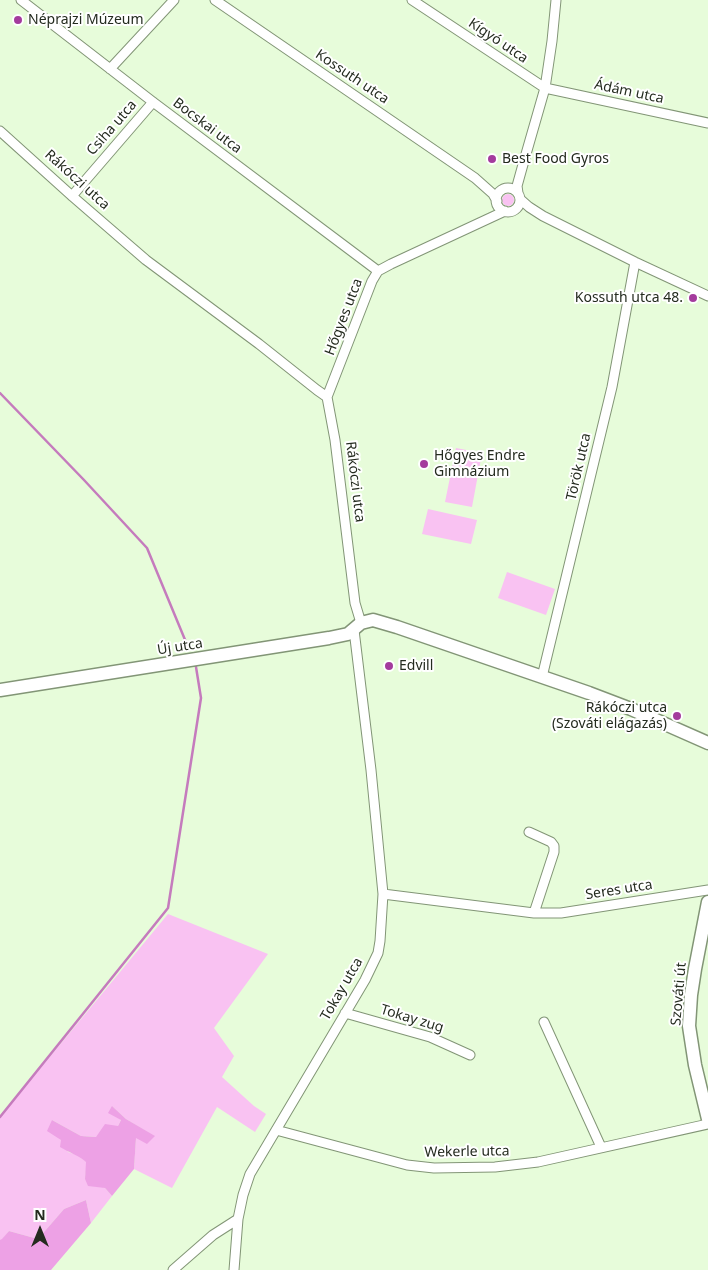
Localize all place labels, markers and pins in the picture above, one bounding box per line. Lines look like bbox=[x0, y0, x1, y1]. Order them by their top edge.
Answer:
place label: Néprajzi Múzeum bbox=[28, 12, 144, 28]
marker: Néprajzi Múzeum bbox=[12, 14, 24, 26]
place label: Best Food Gyros bbox=[502, 151, 609, 167]
marker: Best Food Gyros bbox=[486, 153, 498, 165]
place label: Kossuth utca 48. bbox=[575, 290, 683, 306]
marker: Kossuth utca 48. bbox=[687, 292, 699, 304]
place label: Hőgyes Endre Gimnázium bbox=[434, 448, 525, 481]
marker: Hőgyes Endre Gimnázium bbox=[418, 458, 430, 470]
place label: Edvill bbox=[399, 658, 433, 674]
marker: Edvill bbox=[383, 660, 395, 672]
place label: Rákóczi utca (Szováti elágazás) bbox=[552, 700, 667, 732]
marker: Rákóczi utca (Szováti elágazás) bbox=[671, 710, 683, 722]

